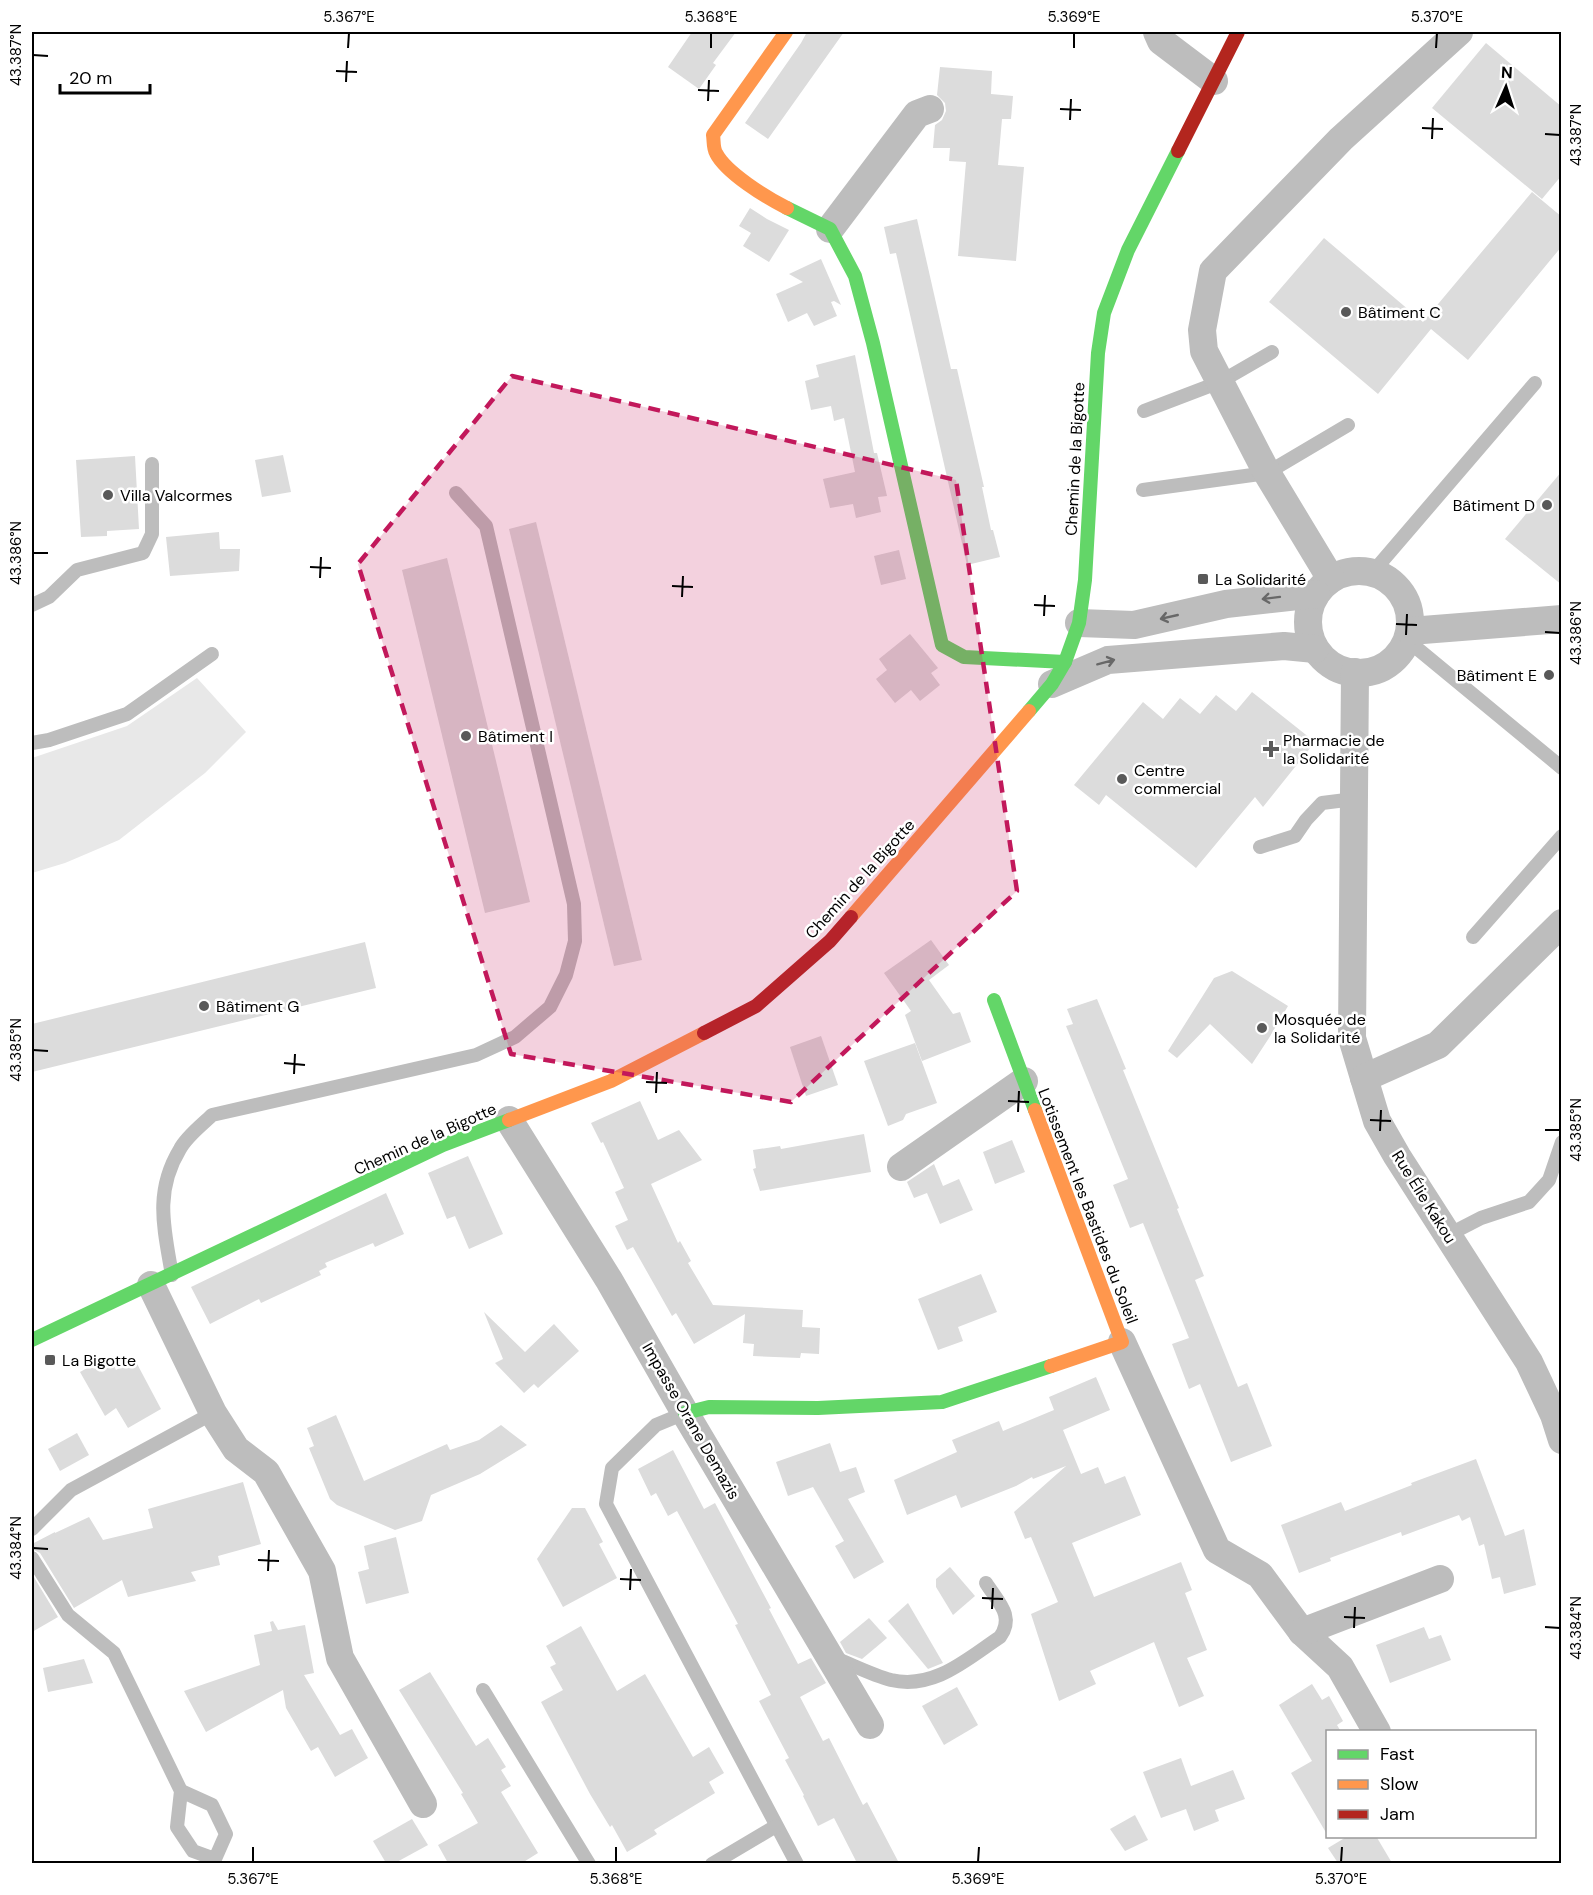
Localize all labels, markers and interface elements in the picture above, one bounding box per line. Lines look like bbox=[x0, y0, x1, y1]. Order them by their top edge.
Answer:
text: 5.367°E bbox=[323, 7, 375, 27]
text: 5.368°E bbox=[684, 7, 738, 27]
text: 5.369°E bbox=[1047, 7, 1101, 27]
text: 5.370°E bbox=[1411, 7, 1463, 27]
text: 43.387°N bbox=[6, 24, 26, 86]
scale bar bbox=[60, 57, 150, 95]
north arrow bbox=[1476, 57, 1536, 117]
text: N bbox=[1500, 62, 1513, 83]
text: 20 m bbox=[69, 66, 112, 90]
text: 43.387°N bbox=[1566, 104, 1586, 166]
place label: Bâtiment C bbox=[1358, 302, 1441, 323]
marker: Bâtiment C bbox=[1339, 305, 1353, 319]
street label: Chemin de la Bigotte bbox=[1060, 382, 1090, 536]
place label: Villa Valcormes bbox=[120, 485, 233, 506]
marker: Villa Valcormes bbox=[101, 488, 115, 502]
place label: Bâtiment D bbox=[1453, 495, 1535, 516]
marker: Bâtiment D bbox=[1540, 498, 1554, 512]
text: 43.386°N bbox=[6, 521, 26, 585]
place label: La Solidarité bbox=[1215, 569, 1306, 590]
marker: La Solidarité bbox=[1196, 572, 1210, 586]
one-way arrow bbox=[1261, 593, 1281, 604]
text: 43.386°N bbox=[1566, 601, 1586, 665]
one-way arrow bbox=[1159, 612, 1178, 624]
one-way arrow bbox=[1096, 656, 1115, 668]
place label: Bâtiment E bbox=[1457, 665, 1537, 686]
marker: Bâtiment E bbox=[1542, 668, 1556, 682]
place label: Bâtiment I bbox=[478, 726, 553, 747]
marker: Bâtiment I bbox=[459, 729, 473, 743]
place label: Pharmacie de la Solidarité bbox=[1283, 730, 1385, 769]
marker: Pharmacie de la Solidarité bbox=[1264, 742, 1278, 756]
place label: Centre commercial bbox=[1134, 760, 1221, 799]
marker: Centre commercial bbox=[1115, 772, 1129, 786]
street label: Chemin de la Bigotte bbox=[801, 815, 919, 943]
place label: Bâtiment G bbox=[216, 996, 299, 1017]
marker: Bâtiment G bbox=[197, 999, 211, 1013]
place label: Mosquée de la Solidarité bbox=[1274, 1009, 1366, 1048]
text: 43.385°N bbox=[6, 1018, 26, 1082]
marker: Mosquée de la Solidarité bbox=[1255, 1021, 1269, 1035]
street label: Lotissement les Bastides du Soleil bbox=[1033, 1085, 1143, 1327]
street label: Chemin de la Bigotte bbox=[350, 1098, 500, 1180]
text: 43.385°N bbox=[1566, 1098, 1586, 1162]
street label: Rue Élie Kakou bbox=[1387, 1147, 1461, 1247]
street label: Impasse Orane Demazis bbox=[637, 1339, 745, 1503]
place label: La Bigotte bbox=[62, 1350, 136, 1371]
marker: La Bigotte bbox=[43, 1353, 57, 1367]
text: 43.384°N bbox=[6, 1516, 26, 1580]
text: 43.384°N bbox=[1566, 1596, 1586, 1660]
legend bbox=[1326, 1730, 1536, 1838]
text: Fast bbox=[1380, 1742, 1415, 1766]
text: Slow bbox=[1380, 1772, 1419, 1796]
text: Jam bbox=[1380, 1802, 1415, 1826]
text: 5.367°E bbox=[227, 1869, 279, 1889]
text: 5.368°E bbox=[589, 1869, 643, 1889]
text: 5.369°E bbox=[951, 1869, 1005, 1889]
text: 5.370°E bbox=[1315, 1869, 1367, 1889]

